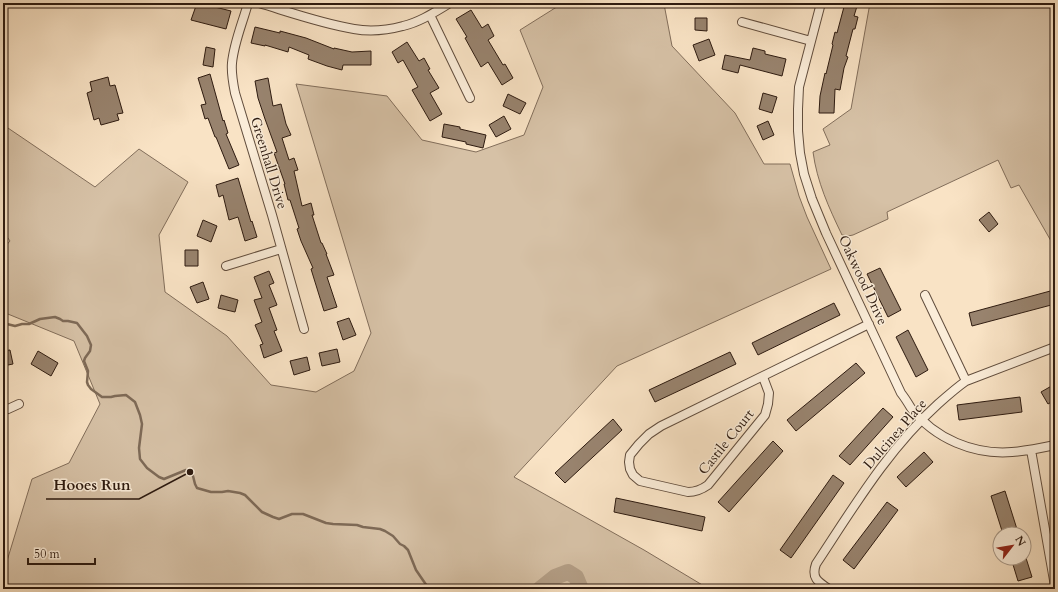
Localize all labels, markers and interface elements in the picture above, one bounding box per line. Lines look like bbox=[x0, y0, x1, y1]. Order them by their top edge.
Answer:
street label: Greenhall Drive bbox=[246, 115, 292, 211]
street label: Oakwood Drive bbox=[834, 232, 892, 328]
street label: Dulcinea Place bbox=[859, 395, 931, 473]
street label: Castile Court bbox=[694, 405, 759, 479]
callout: Hooes Run bbox=[46, 472, 139, 499]
text: Hooes Run bbox=[53, 475, 131, 495]
north arrow bbox=[992, 526, 1032, 566]
text: N bbox=[1011, 533, 1029, 549]
scale bar bbox=[28, 540, 95, 566]
text: 50 m bbox=[34, 546, 61, 562]

